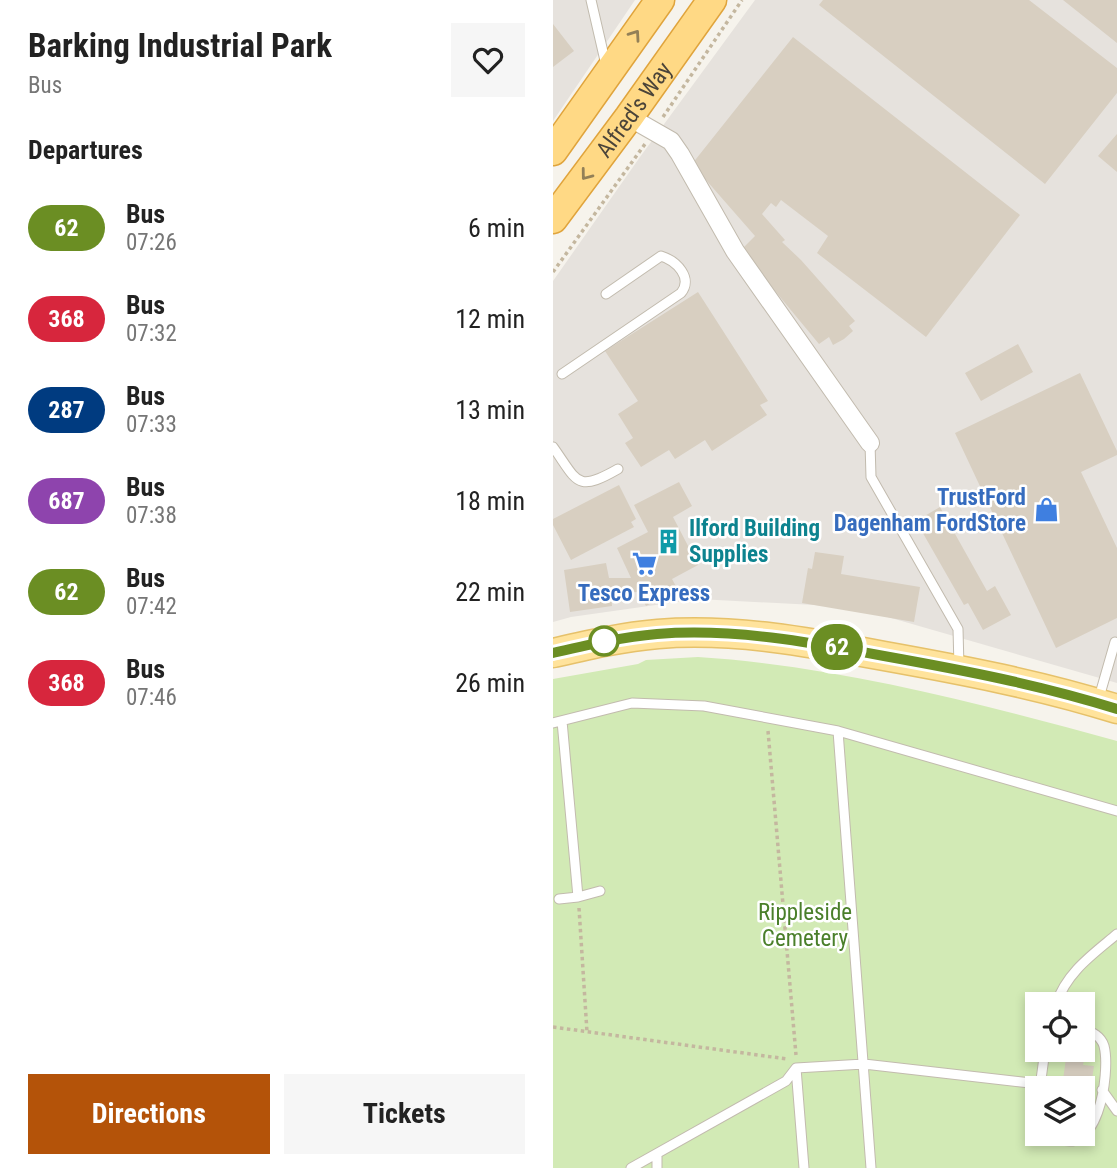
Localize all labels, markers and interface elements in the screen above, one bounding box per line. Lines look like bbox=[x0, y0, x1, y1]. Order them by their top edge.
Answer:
button: heart bbox=[451, 23, 525, 97]
text: Barking Industrial Park bbox=[28, 26, 332, 65]
one-way arrow bbox=[627, 30, 639, 43]
street label: Alfred's Way bbox=[590, 56, 678, 163]
text: Bus bbox=[28, 72, 62, 99]
text: Departures bbox=[28, 135, 143, 165]
one-way arrow bbox=[582, 167, 594, 180]
text: Bus bbox=[126, 199, 165, 229]
text: 6 min bbox=[468, 213, 525, 243]
text: 62 bbox=[54, 214, 79, 242]
text: 07:26 bbox=[126, 229, 177, 256]
text: Bus bbox=[126, 290, 165, 320]
text: 12 min bbox=[455, 304, 525, 334]
text: 368 bbox=[48, 305, 85, 333]
text: 07:32 bbox=[126, 320, 177, 347]
text: Bus bbox=[126, 381, 165, 411]
text: 13 min bbox=[455, 395, 525, 425]
text: 287 bbox=[48, 396, 85, 424]
text: 07:33 bbox=[126, 411, 177, 438]
text: Bus bbox=[126, 472, 165, 502]
place label: TrustFord Dagenham FordStore bbox=[834, 484, 1026, 537]
text: 18 min bbox=[455, 486, 525, 516]
text: 687 bbox=[48, 487, 85, 515]
shop icon: TrustFord Dagenham FordStore bbox=[1032, 496, 1060, 524]
text: 07:38 bbox=[126, 502, 177, 529]
place label: Ilford Building Supplies bbox=[689, 515, 820, 568]
building icon: Ilford Building Supplies bbox=[655, 527, 683, 555]
supermarket icon: Tesco Express bbox=[630, 549, 658, 577]
text: Bus bbox=[126, 563, 165, 593]
text: 22 min bbox=[455, 577, 525, 607]
text: 62 bbox=[54, 578, 79, 606]
place label: Tesco Express bbox=[578, 580, 710, 607]
text: 07:42 bbox=[126, 593, 177, 620]
line badge: 62 bbox=[805, 624, 869, 670]
unlabelled marker bbox=[589, 626, 619, 656]
text: 62 bbox=[825, 633, 849, 661]
text: Bus bbox=[126, 654, 165, 684]
text: 26 min bbox=[455, 668, 525, 698]
text: 368 bbox=[48, 669, 85, 697]
text: 07:46 bbox=[126, 684, 177, 711]
park label: Rippleside Cemetery bbox=[758, 899, 852, 952]
map controls bbox=[1025, 992, 1095, 1146]
button: locate bbox=[1025, 992, 1095, 1062]
button: Directions bbox=[28, 1074, 270, 1154]
button: Tickets bbox=[284, 1074, 525, 1154]
button: layers bbox=[1025, 1076, 1095, 1146]

